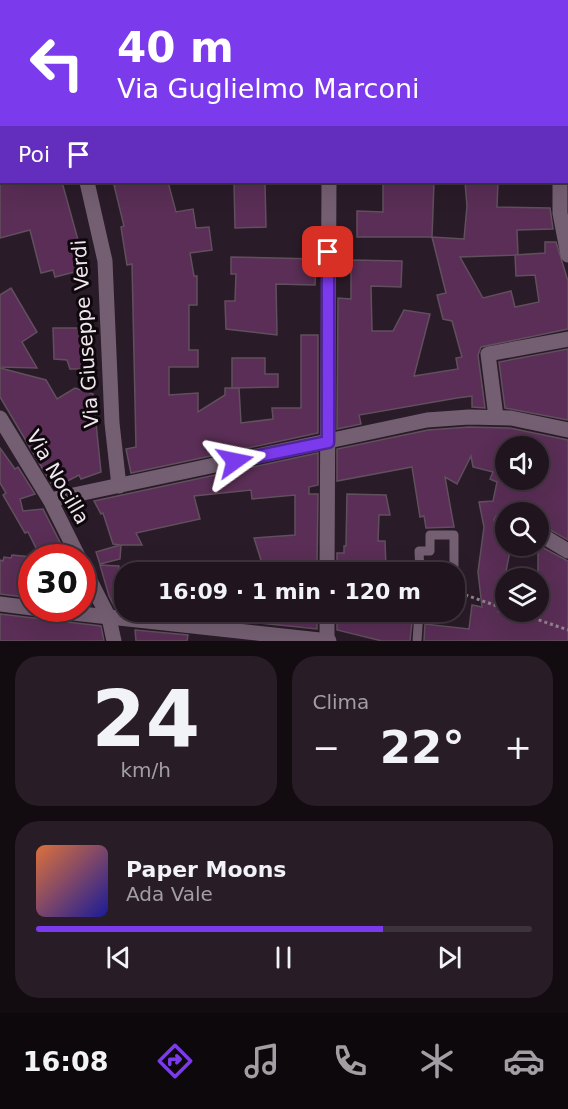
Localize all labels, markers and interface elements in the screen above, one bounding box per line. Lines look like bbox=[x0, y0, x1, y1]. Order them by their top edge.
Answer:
text: 40 m bbox=[117, 23, 234, 72]
icon: left bbox=[18, 24, 96, 102]
text: Via Guglielmo Marconi bbox=[117, 73, 420, 104]
icon: arrive bbox=[62, 138, 95, 171]
text: Poi bbox=[18, 142, 50, 167]
pin bbox=[302, 226, 353, 277]
icon: arrive bbox=[311, 235, 344, 268]
street label: Via Giuseppe Verdi bbox=[66, 239, 104, 429]
street label: Via Nocilla bbox=[21, 426, 95, 528]
position arrow bbox=[203, 429, 267, 493]
map controls bbox=[495, 436, 549, 622]
button: sound bbox=[495, 436, 549, 490]
button: search bbox=[495, 502, 549, 556]
speed limit sign: 30 bbox=[18, 544, 96, 622]
button: layers bbox=[495, 568, 549, 622]
text: 16:09 · 1 min · 120 m bbox=[158, 579, 421, 604]
text: 24 bbox=[91, 674, 200, 764]
text: Clima bbox=[313, 690, 369, 714]
text: 22° bbox=[380, 721, 465, 774]
text: − bbox=[313, 728, 340, 767]
text: + bbox=[504, 728, 532, 767]
text: km/h bbox=[121, 758, 171, 782]
text: Paper Moons bbox=[126, 857, 286, 882]
text: Ada Vale bbox=[126, 882, 213, 906]
icon: previous bbox=[102, 941, 135, 974]
icon: pause bbox=[267, 941, 300, 974]
icon: next bbox=[433, 941, 466, 974]
icon: directions bbox=[154, 1040, 196, 1082]
icon: music bbox=[241, 1040, 283, 1082]
icon: phone bbox=[329, 1040, 371, 1082]
icon: climate bbox=[416, 1040, 458, 1082]
icon: car bbox=[503, 1040, 545, 1082]
text: 16:08 bbox=[23, 1046, 109, 1077]

